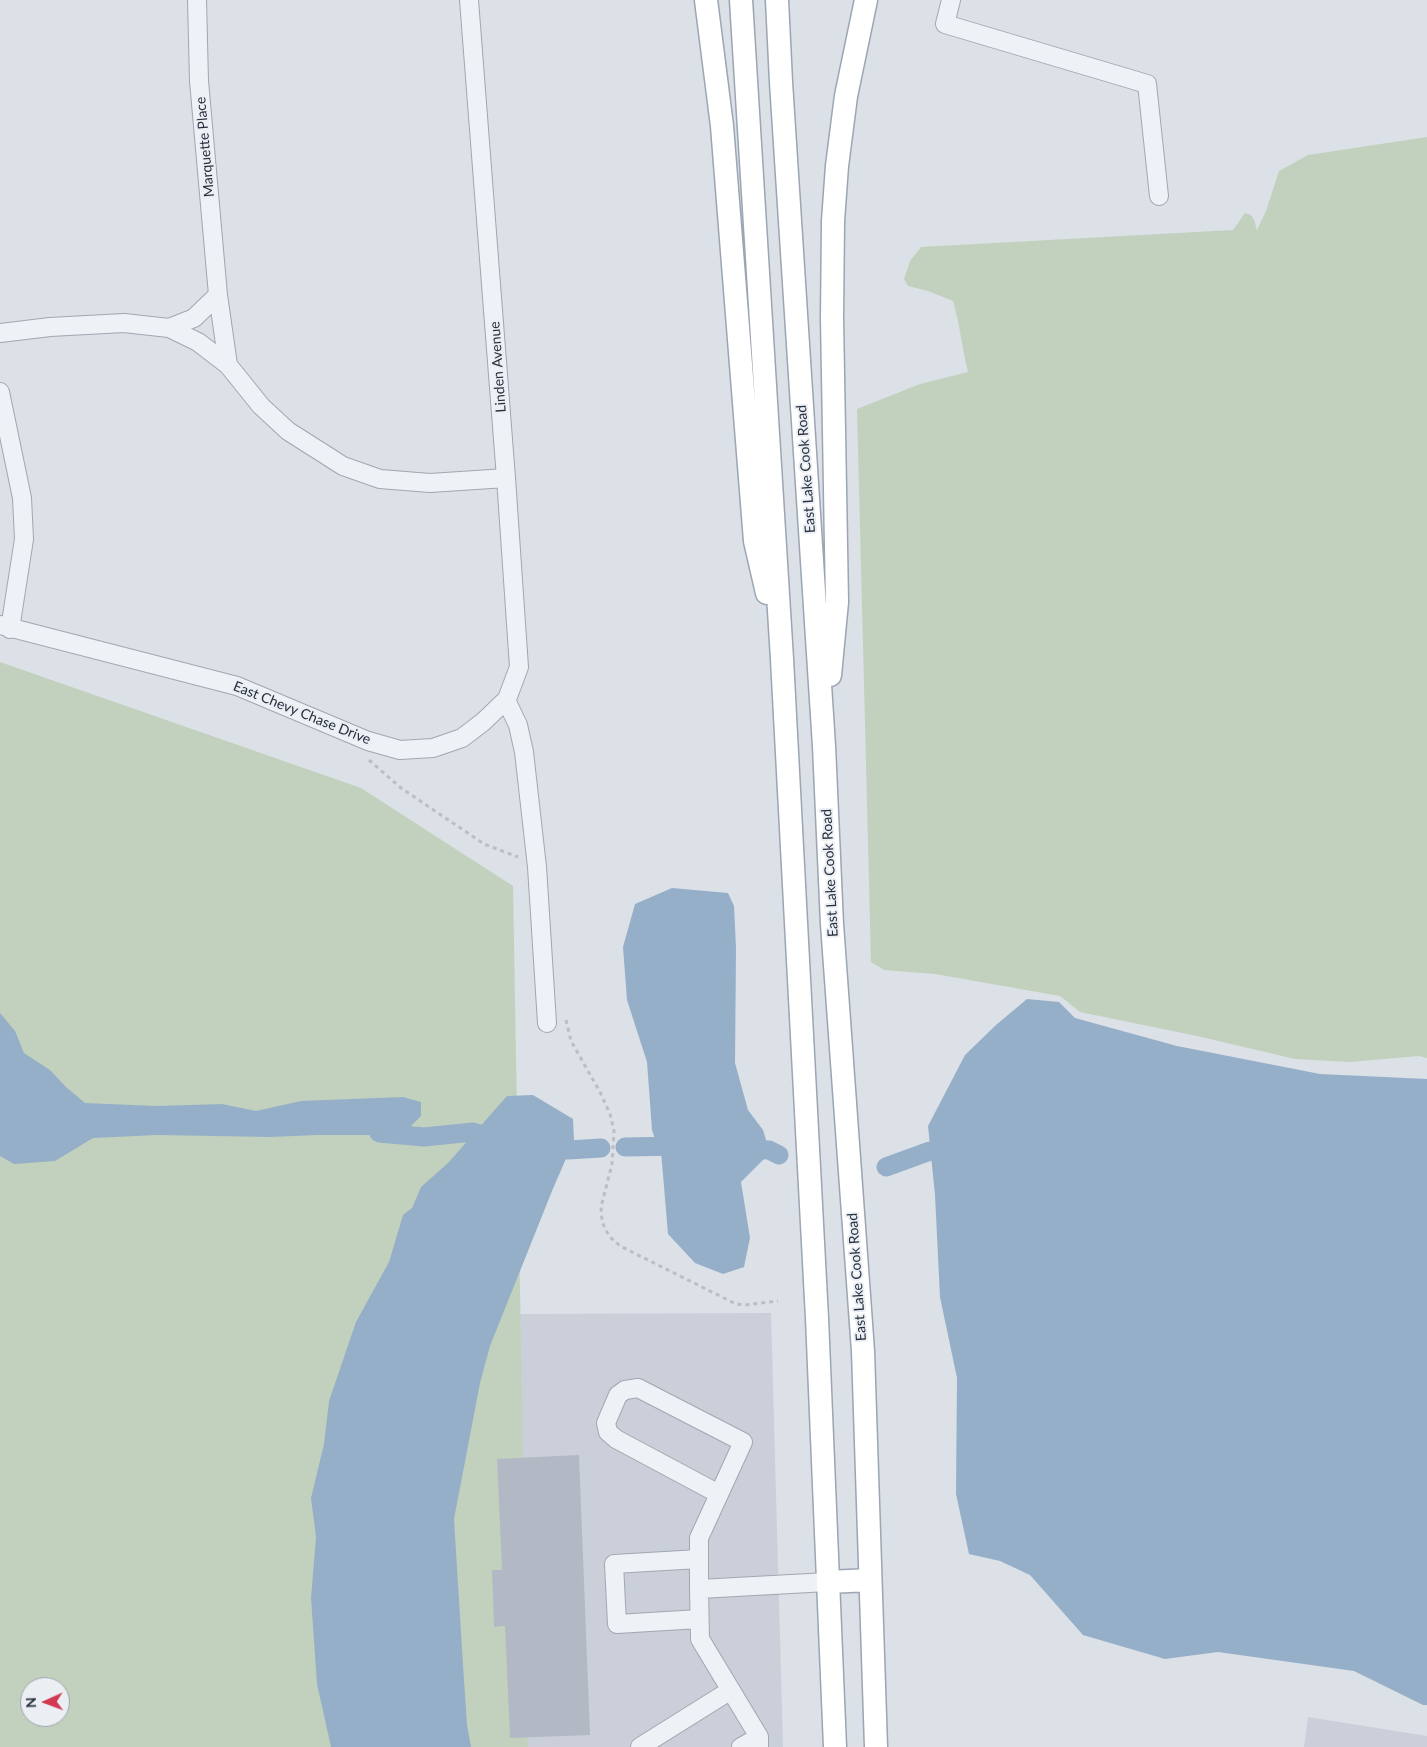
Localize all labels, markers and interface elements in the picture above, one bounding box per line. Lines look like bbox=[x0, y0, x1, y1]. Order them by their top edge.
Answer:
street label: Marquette Place bbox=[192, 96, 218, 198]
street label: Linden Avenue bbox=[486, 321, 510, 413]
street label: East Lake Cook Road bbox=[793, 404, 819, 534]
street label: East Chevy Chase Drive bbox=[231, 678, 373, 748]
street label: East Lake Cook Road bbox=[818, 809, 842, 937]
street label: East Lake Cook Road bbox=[844, 1212, 870, 1342]
north arrow bbox=[20, 1677, 70, 1727]
text: N bbox=[22, 1697, 39, 1708]

